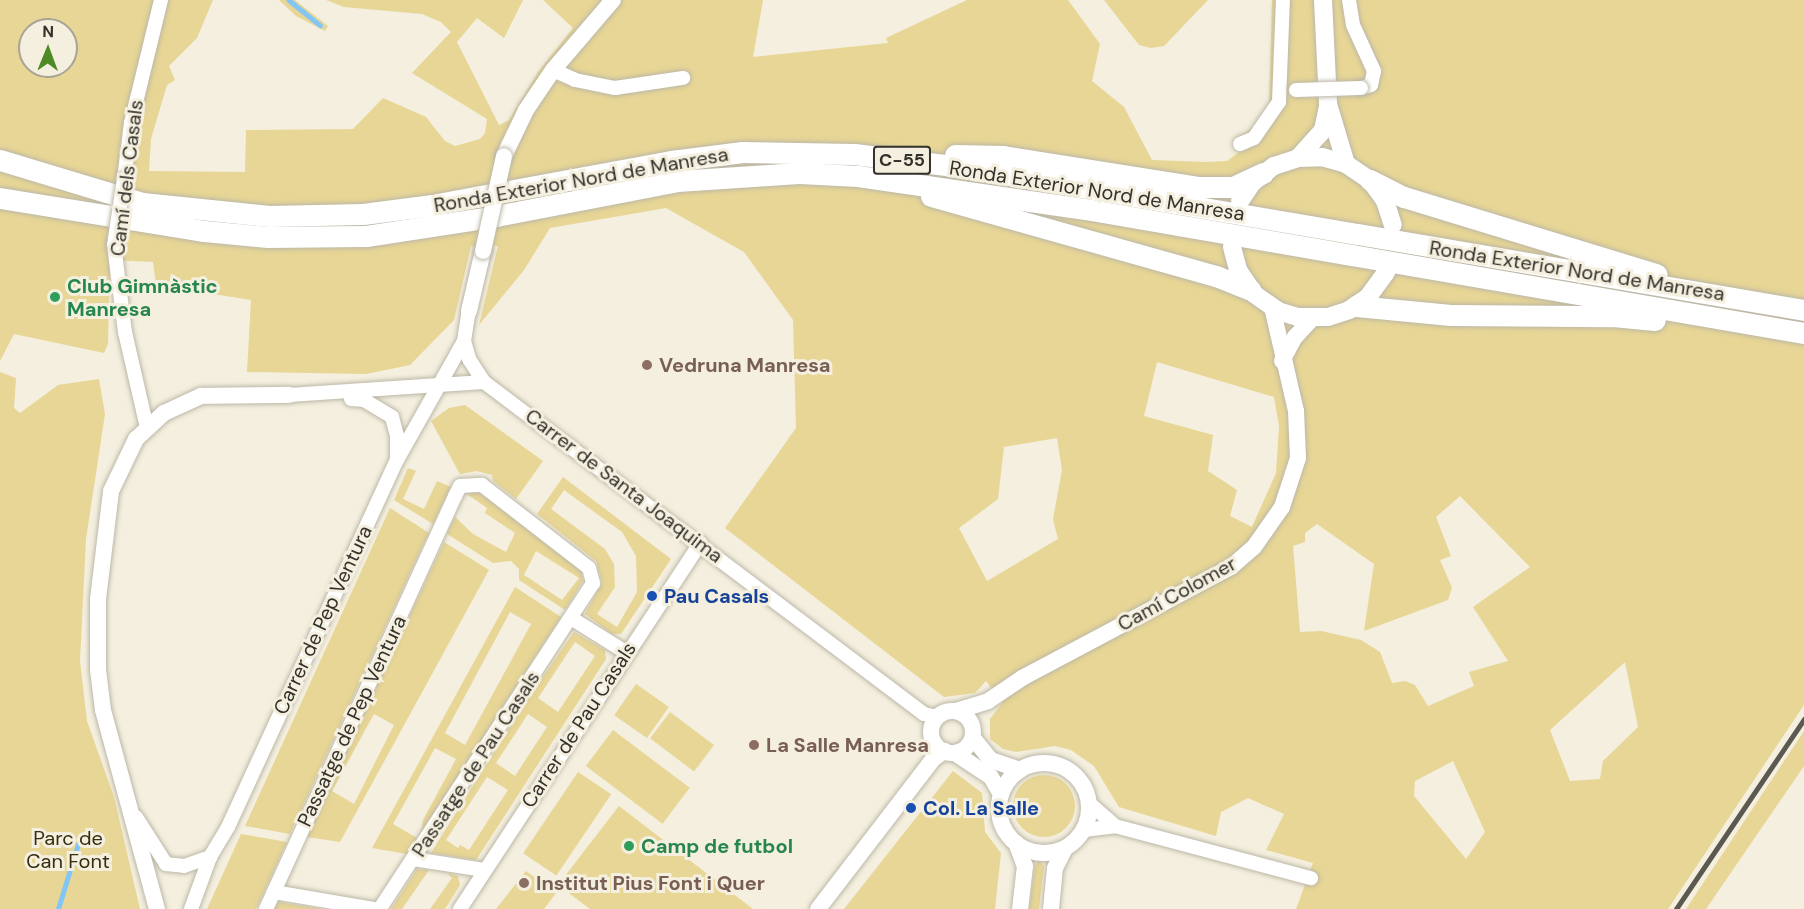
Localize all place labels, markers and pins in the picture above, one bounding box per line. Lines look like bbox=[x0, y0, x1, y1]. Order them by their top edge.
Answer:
place label: Club Gimnàstic Manresa bbox=[67, 274, 218, 321]
marker: Club Gimnàstic Manresa bbox=[48, 290, 62, 304]
place label: Vedruna Manresa bbox=[659, 353, 831, 377]
marker: Vedruna Manresa bbox=[640, 358, 654, 372]
place label: Pau Casals bbox=[664, 584, 769, 608]
marker: Pau Casals bbox=[645, 589, 659, 603]
place label: La Salle Manresa bbox=[766, 733, 929, 757]
marker: La Salle Manresa bbox=[747, 738, 761, 752]
place label: Col. La Salle bbox=[923, 796, 1039, 820]
marker: Col. La Salle bbox=[904, 801, 918, 815]
place label: Camp de futbol bbox=[641, 834, 793, 858]
marker: Camp de futbol bbox=[622, 839, 636, 853]
place label: Institut Pius Font i Quer bbox=[536, 871, 765, 895]
marker: Institut Pius Font i Quer bbox=[517, 876, 531, 890]

